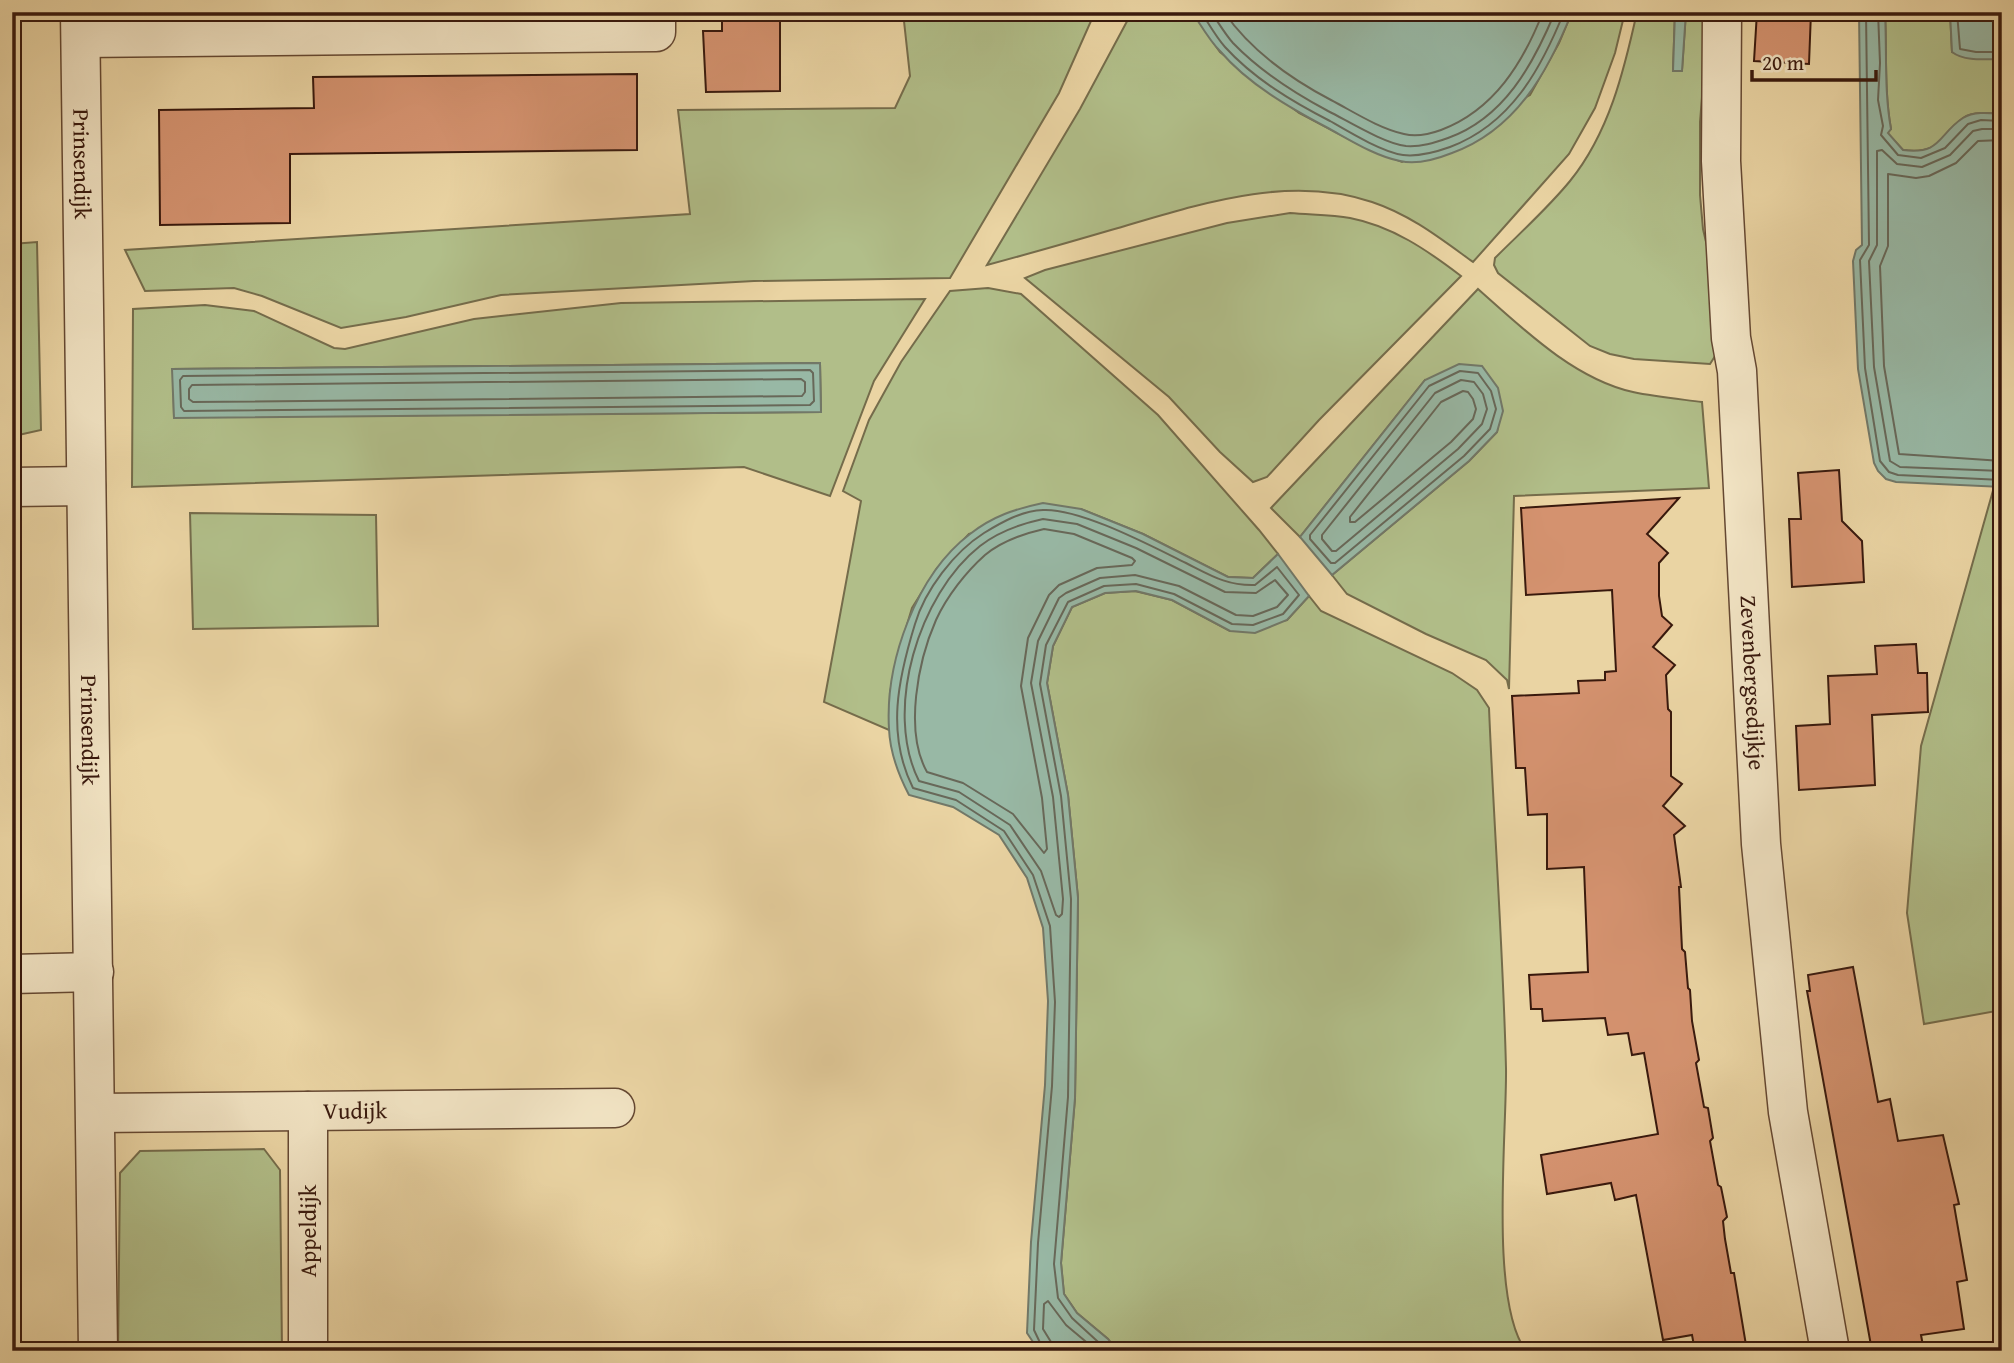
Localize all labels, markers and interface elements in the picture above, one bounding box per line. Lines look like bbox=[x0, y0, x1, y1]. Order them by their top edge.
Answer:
scale bar bbox=[1752, 38, 1876, 82]
text: 20 m bbox=[1762, 47, 1804, 78]
street label: Prinsendijk bbox=[65, 108, 100, 220]
street label: Zevenbergsedijkje bbox=[1732, 595, 1774, 771]
street label: Prinsendijk bbox=[73, 674, 107, 786]
street label: Vudijk bbox=[323, 1093, 388, 1127]
street label: Appeldijk bbox=[291, 1184, 324, 1277]

